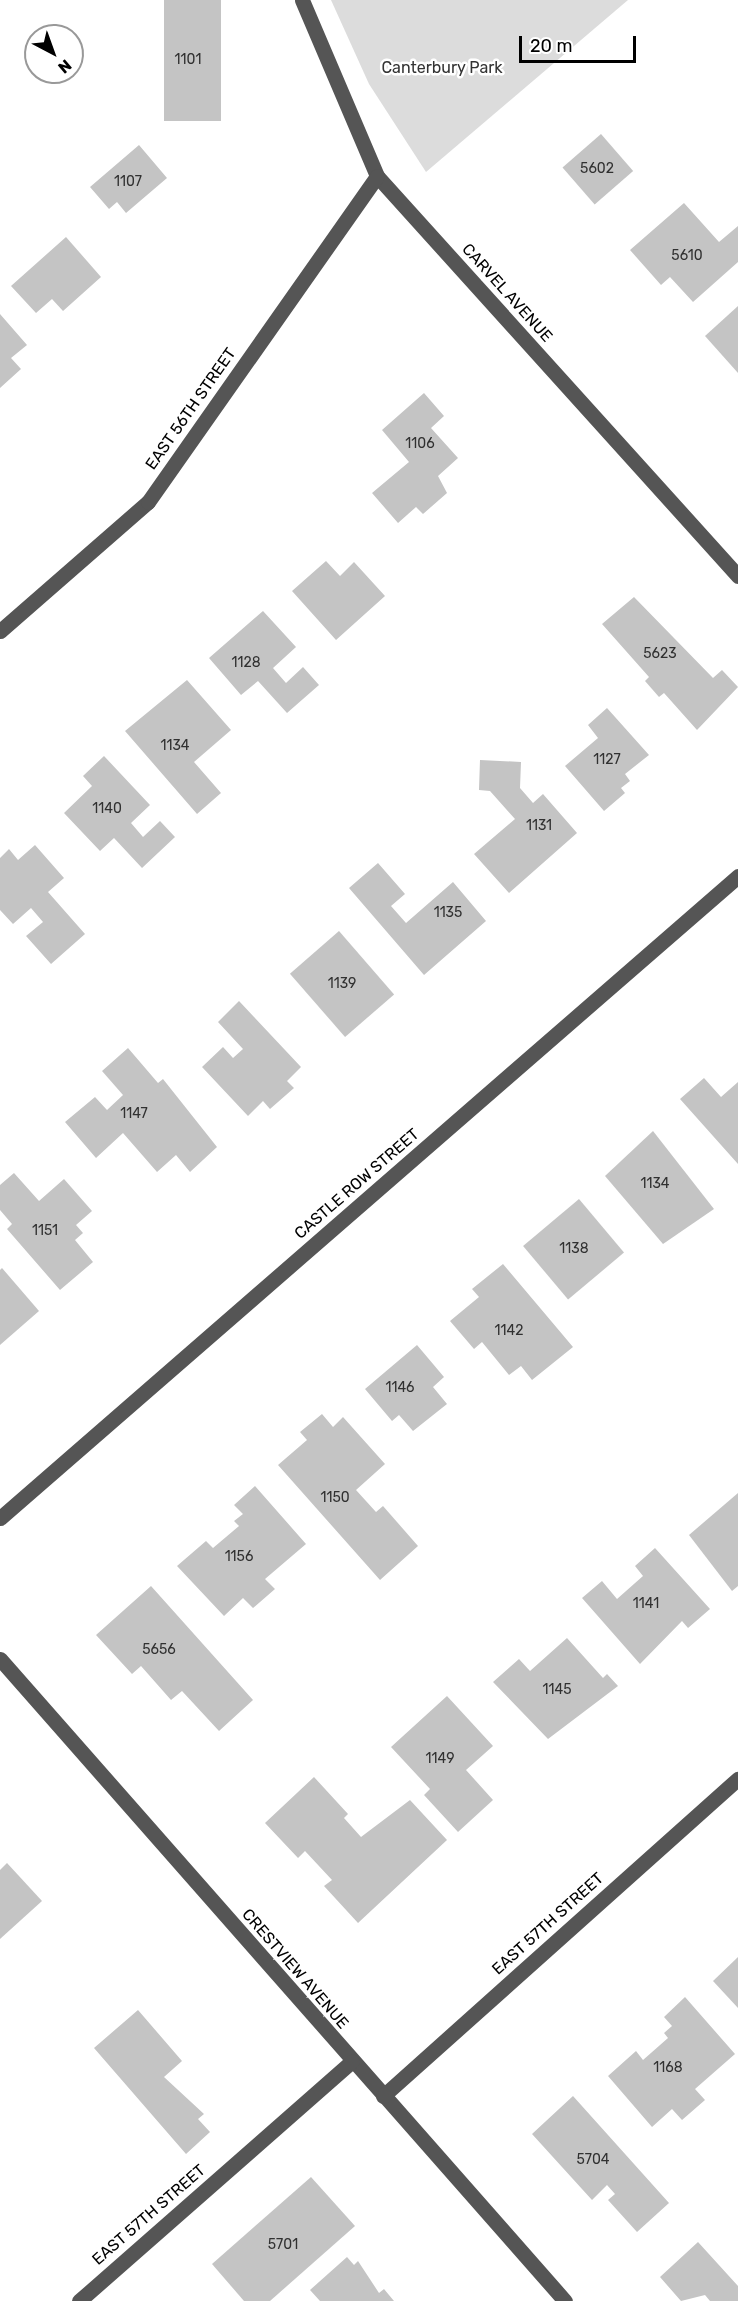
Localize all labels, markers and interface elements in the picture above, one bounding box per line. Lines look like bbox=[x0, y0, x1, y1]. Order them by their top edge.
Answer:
north arrow bbox=[24, 24, 84, 84]
scale bar bbox=[522, 24, 639, 62]
text: 20 m bbox=[530, 35, 572, 57]
house number: 1101 bbox=[175, 52, 201, 68]
text: N bbox=[54, 56, 75, 77]
park label: Canterbury Park bbox=[381, 58, 503, 78]
house number: 5602 bbox=[580, 161, 614, 177]
house number: 1107 bbox=[114, 174, 142, 190]
street label: CARVEL AVENUE bbox=[457, 240, 557, 346]
house number: 5610 bbox=[671, 248, 703, 264]
street label: EAST 56TH STREET bbox=[142, 344, 240, 474]
house number: 1106 bbox=[405, 436, 435, 452]
house number: 5623 bbox=[643, 646, 677, 662]
house number: 1128 bbox=[231, 655, 261, 671]
house number: 1134 bbox=[160, 738, 190, 754]
house number: 1127 bbox=[593, 752, 621, 768]
house number: 1140 bbox=[92, 801, 122, 817]
house number: 1131 bbox=[526, 818, 552, 834]
house number: 1135 bbox=[434, 905, 462, 921]
house number: 1139 bbox=[328, 976, 356, 992]
house number: 1147 bbox=[120, 1106, 148, 1122]
street label: CASTLE ROW STREET bbox=[291, 1125, 423, 1243]
house number: 1134 bbox=[640, 1176, 670, 1192]
house number: 1151 bbox=[32, 1223, 58, 1239]
house number: 1138 bbox=[559, 1241, 589, 1257]
house number: 1142 bbox=[495, 1323, 523, 1339]
house number: 1146 bbox=[385, 1380, 415, 1396]
house number: 1150 bbox=[320, 1490, 350, 1506]
house number: 1156 bbox=[225, 1549, 253, 1565]
house number: 1141 bbox=[633, 1596, 659, 1612]
house number: 5656 bbox=[142, 1642, 176, 1658]
house number: 1145 bbox=[543, 1682, 571, 1698]
house number: 1149 bbox=[426, 1751, 454, 1767]
street label: EAST 57TH STREET bbox=[488, 1869, 608, 1979]
street label: CRESTVIEW AVENUE bbox=[237, 1905, 353, 2033]
house number: 1168 bbox=[653, 2060, 683, 2076]
house number: 5704 bbox=[576, 2152, 610, 2168]
street label: EAST 57TH STREET bbox=[88, 2161, 210, 2269]
house number: 5701 bbox=[268, 2237, 298, 2253]

